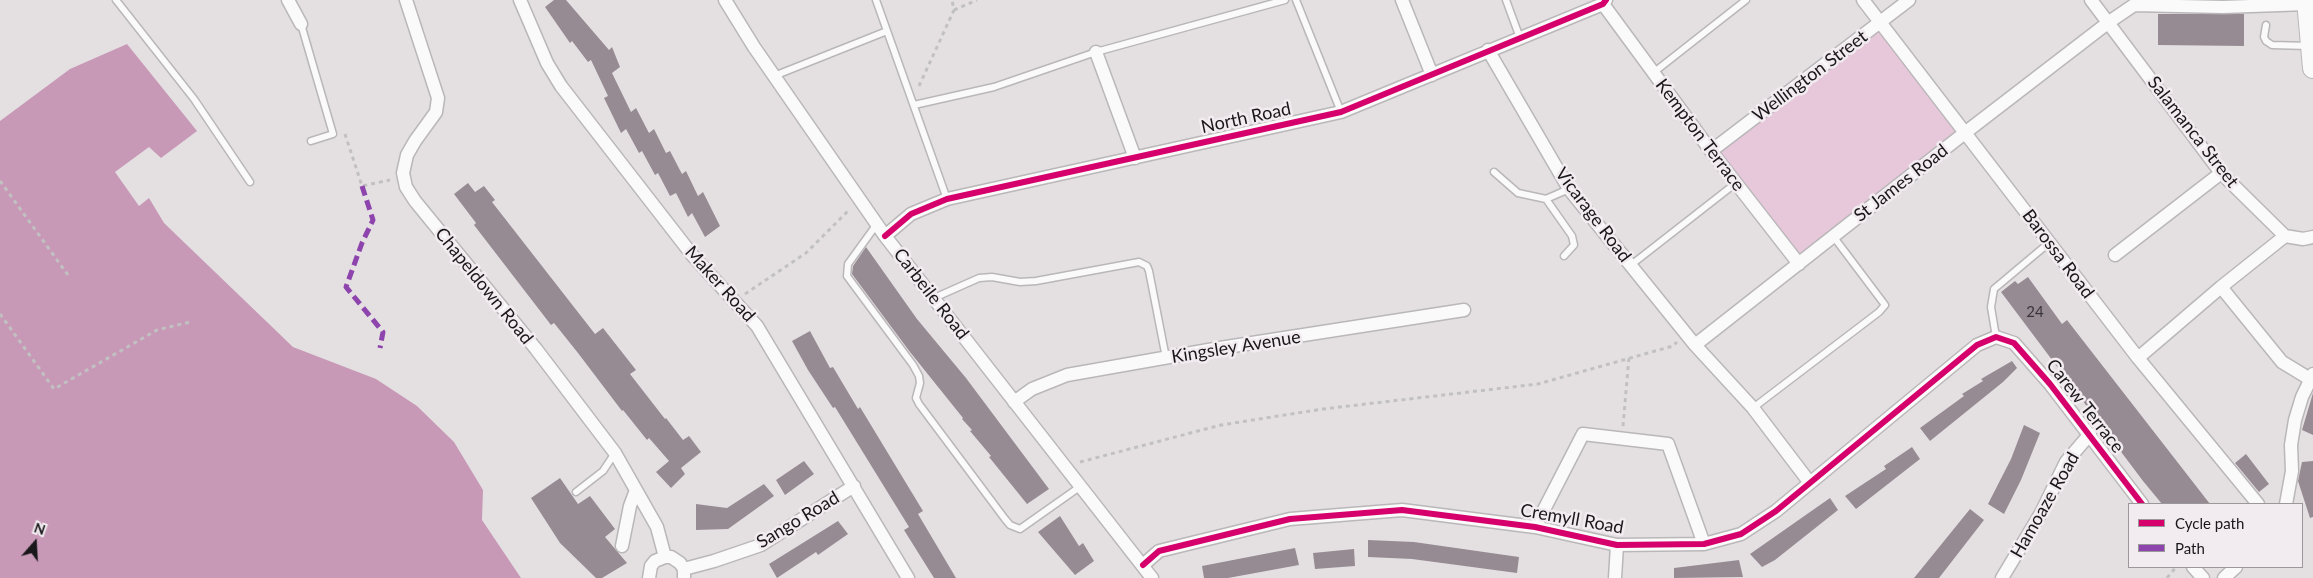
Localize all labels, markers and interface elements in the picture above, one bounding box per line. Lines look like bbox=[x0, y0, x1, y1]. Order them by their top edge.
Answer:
street label: Wellington Street bbox=[1748, 26, 1872, 126]
street label: Salamanca Street bbox=[2143, 72, 2243, 192]
street label: Kempton Terrace bbox=[1651, 75, 1749, 195]
street label: North Road bbox=[1199, 98, 1293, 138]
street label: St James Road bbox=[1850, 140, 1952, 226]
street label: Vicarage Road bbox=[1550, 164, 1636, 266]
street label: Barossa Road bbox=[2018, 205, 2098, 303]
street label: Chapeldown Road bbox=[430, 223, 538, 349]
street label: Maker Road bbox=[680, 242, 760, 326]
street label: Carbeile Road bbox=[889, 244, 973, 344]
house number: 24 bbox=[2026, 303, 2044, 321]
street label: Kingsley Avenue bbox=[1170, 326, 1302, 368]
street label: Carew Terrace bbox=[2042, 355, 2128, 457]
street label: Hamoaze Road bbox=[2006, 448, 2084, 562]
street label: Sango Road bbox=[753, 487, 843, 553]
street label: Cremyll Road bbox=[1519, 499, 1625, 539]
legend bbox=[2128, 503, 2303, 568]
text: Cycle path bbox=[2175, 514, 2244, 532]
north arrow bbox=[10, 518, 60, 568]
text: N bbox=[32, 519, 48, 538]
text: Path bbox=[2175, 539, 2205, 557]

